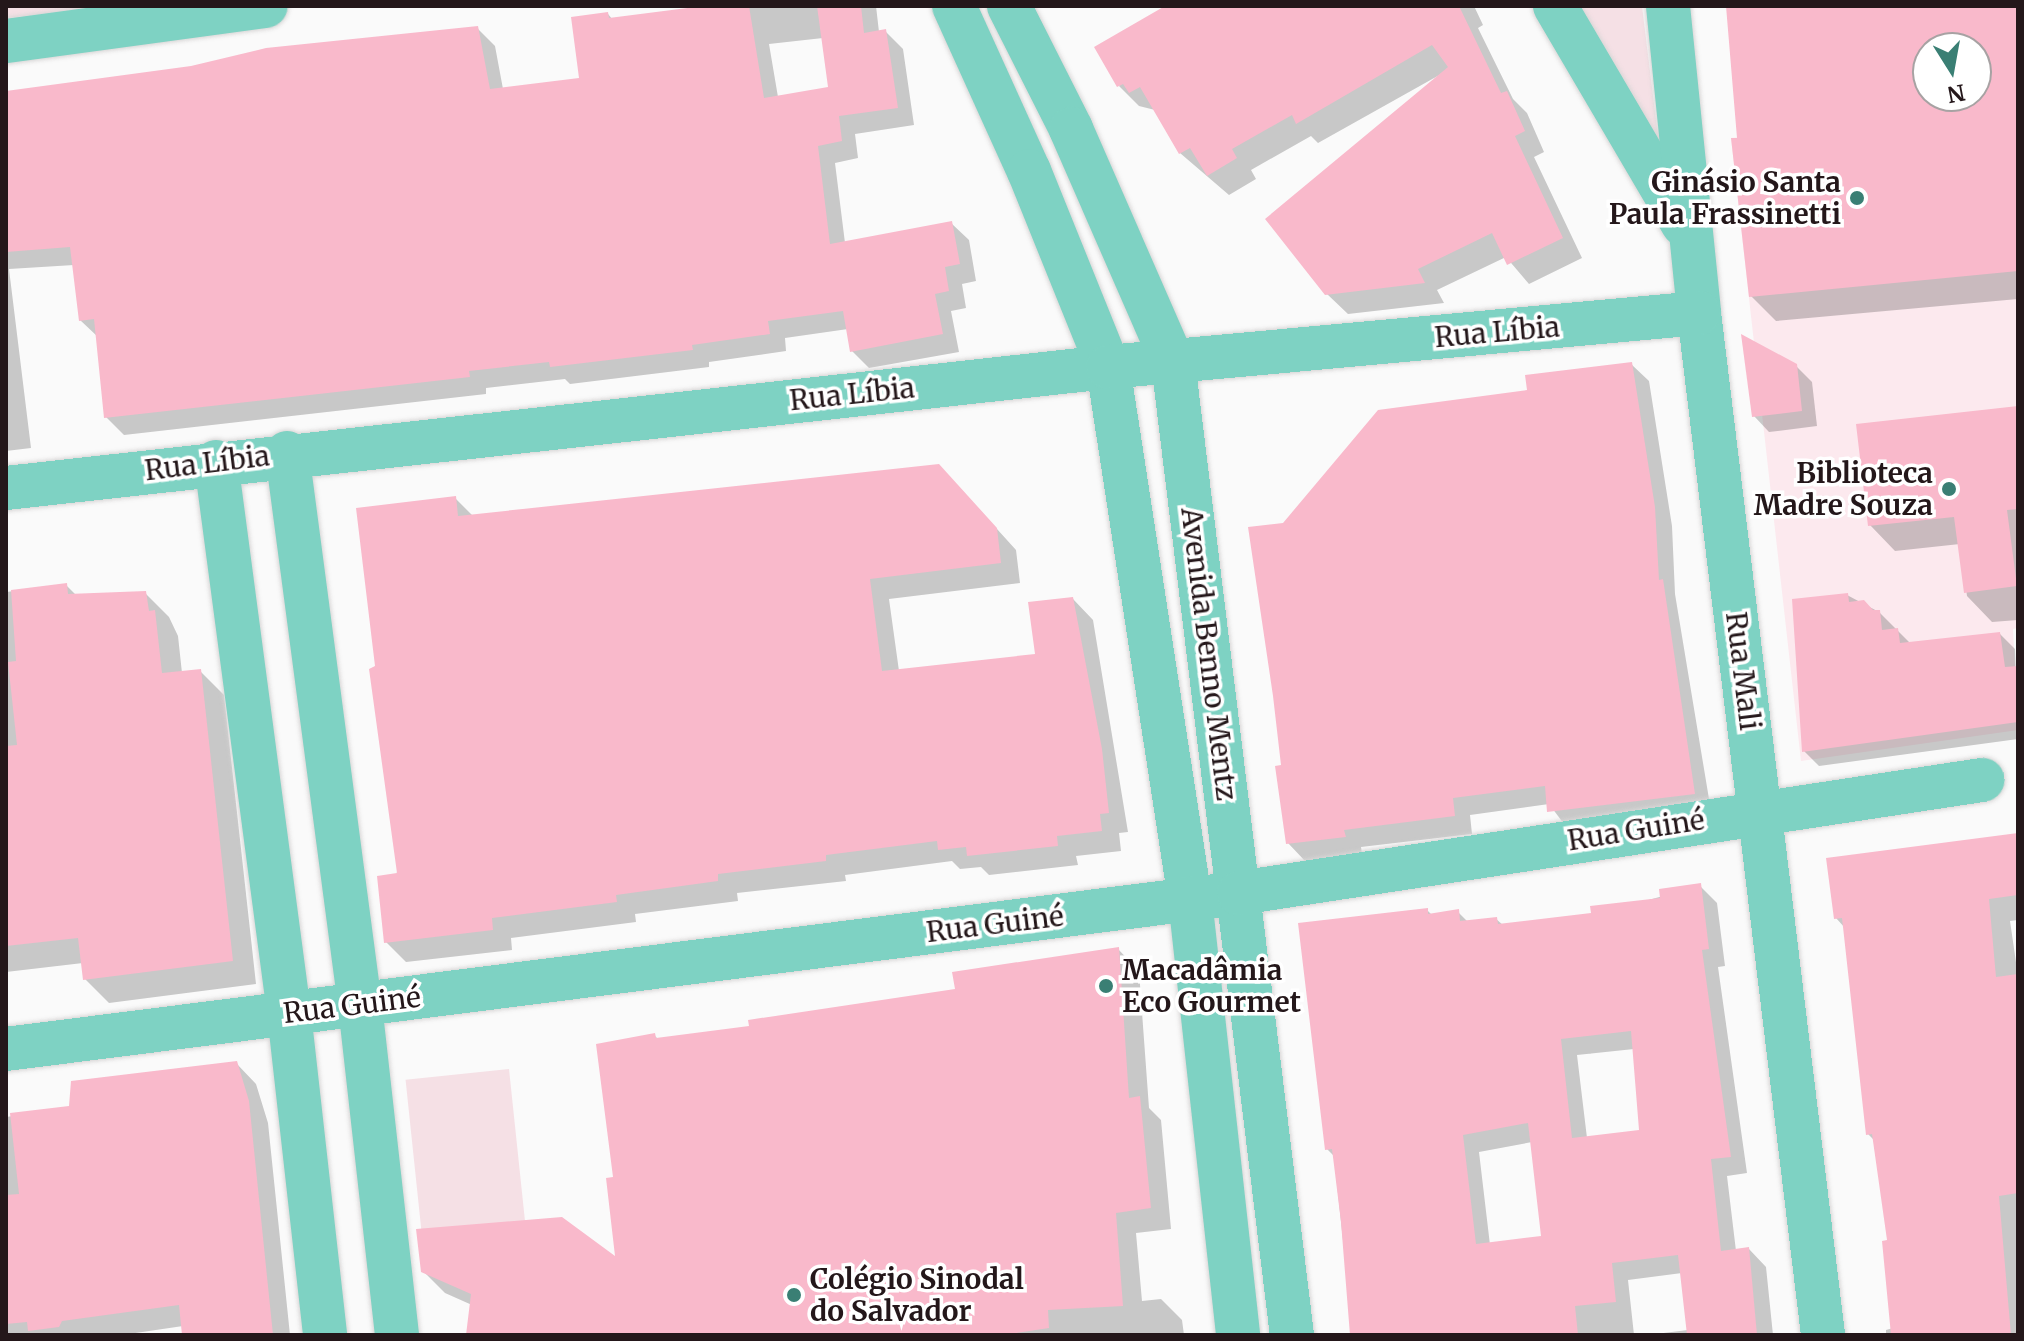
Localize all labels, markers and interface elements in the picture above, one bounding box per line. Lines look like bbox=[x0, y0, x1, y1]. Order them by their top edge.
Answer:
north arrow bbox=[1912, 32, 1992, 112]
text: N bbox=[1945, 78, 1967, 109]
place label: Ginásio Santa Paula Frassinetti bbox=[1609, 165, 1841, 231]
marker: Ginásio Santa Paula Frassinetti bbox=[1848, 189, 1866, 207]
street label: Rua Líbia bbox=[1433, 310, 1561, 354]
street label: Rua Líbia bbox=[788, 371, 916, 417]
street label: Rua Líbia bbox=[143, 439, 271, 487]
place label: Biblioteca Madre Souza bbox=[1754, 456, 1933, 522]
marker: Biblioteca Madre Souza bbox=[1940, 480, 1958, 498]
street label: Avenida Benno Mentz bbox=[1174, 506, 1244, 802]
street label: Rua Mali bbox=[1719, 610, 1767, 732]
street label: Rua Guiné bbox=[1565, 803, 1707, 857]
street label: Rua Guiné bbox=[924, 899, 1066, 949]
place label: Macadâmia Eco Gourmet bbox=[1122, 953, 1301, 1019]
marker: Macadâmia Eco Gourmet bbox=[1097, 977, 1115, 995]
street label: Rua Guiné bbox=[281, 980, 423, 1030]
place label: Colégio Sinodal do Salvador bbox=[810, 1262, 1024, 1328]
marker: Colégio Sinodal do Salvador bbox=[785, 1286, 803, 1304]

